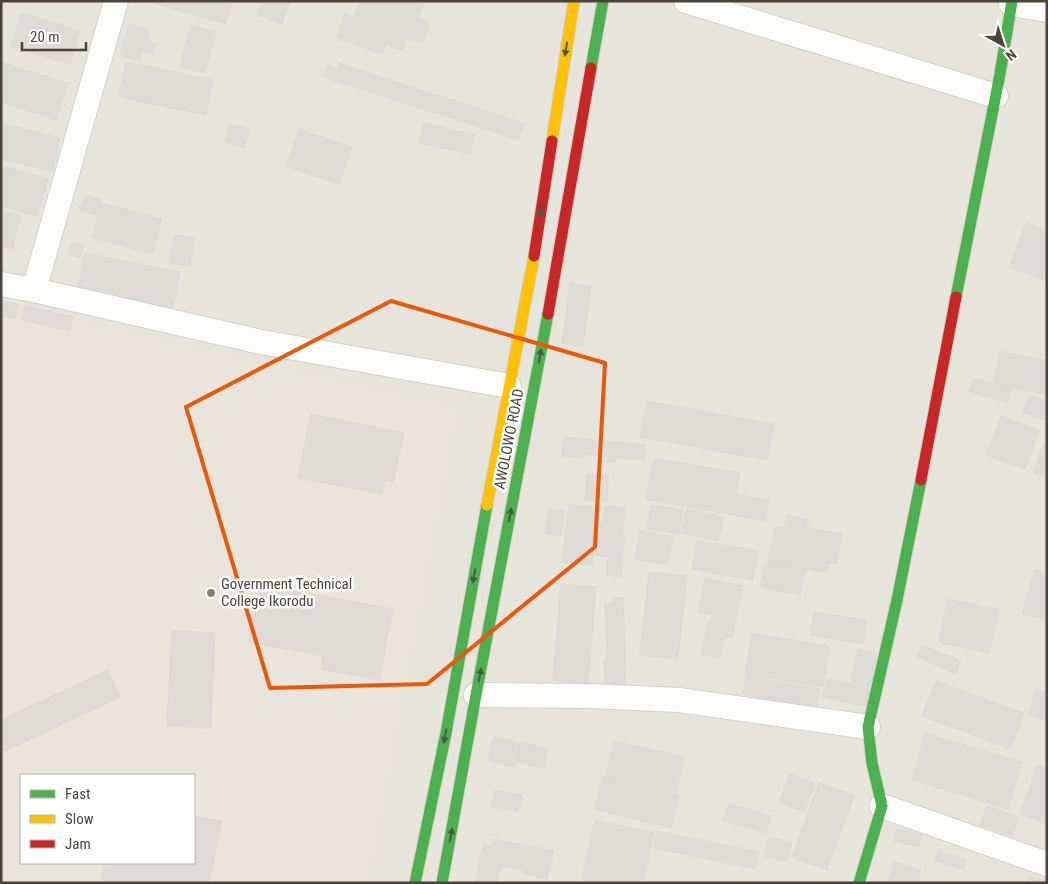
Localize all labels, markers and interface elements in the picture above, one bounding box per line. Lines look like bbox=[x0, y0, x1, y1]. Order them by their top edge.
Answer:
scale bar bbox=[22, 20, 86, 52]
north arrow bbox=[978, 20, 1028, 70]
text: 20 m bbox=[30, 28, 60, 46]
one-way arrow bbox=[562, 42, 570, 58]
text: N bbox=[1003, 46, 1020, 64]
one-way arrow bbox=[537, 202, 545, 218]
one-way arrow bbox=[536, 348, 544, 363]
street label: AWOLOWO ROAD bbox=[490, 387, 528, 491]
one-way arrow bbox=[506, 507, 514, 523]
one-way arrow bbox=[470, 569, 478, 585]
place label: Government Technical College Ikorodu bbox=[221, 575, 352, 610]
marker: Government Technical College Ikorodu bbox=[205, 587, 217, 599]
one-way arrow bbox=[476, 666, 484, 682]
one-way arrow bbox=[441, 729, 449, 744]
legend bbox=[20, 774, 195, 864]
text: Fast bbox=[65, 785, 90, 803]
text: Slow bbox=[65, 810, 94, 828]
one-way arrow bbox=[447, 826, 455, 842]
text: Jam bbox=[65, 835, 91, 853]

